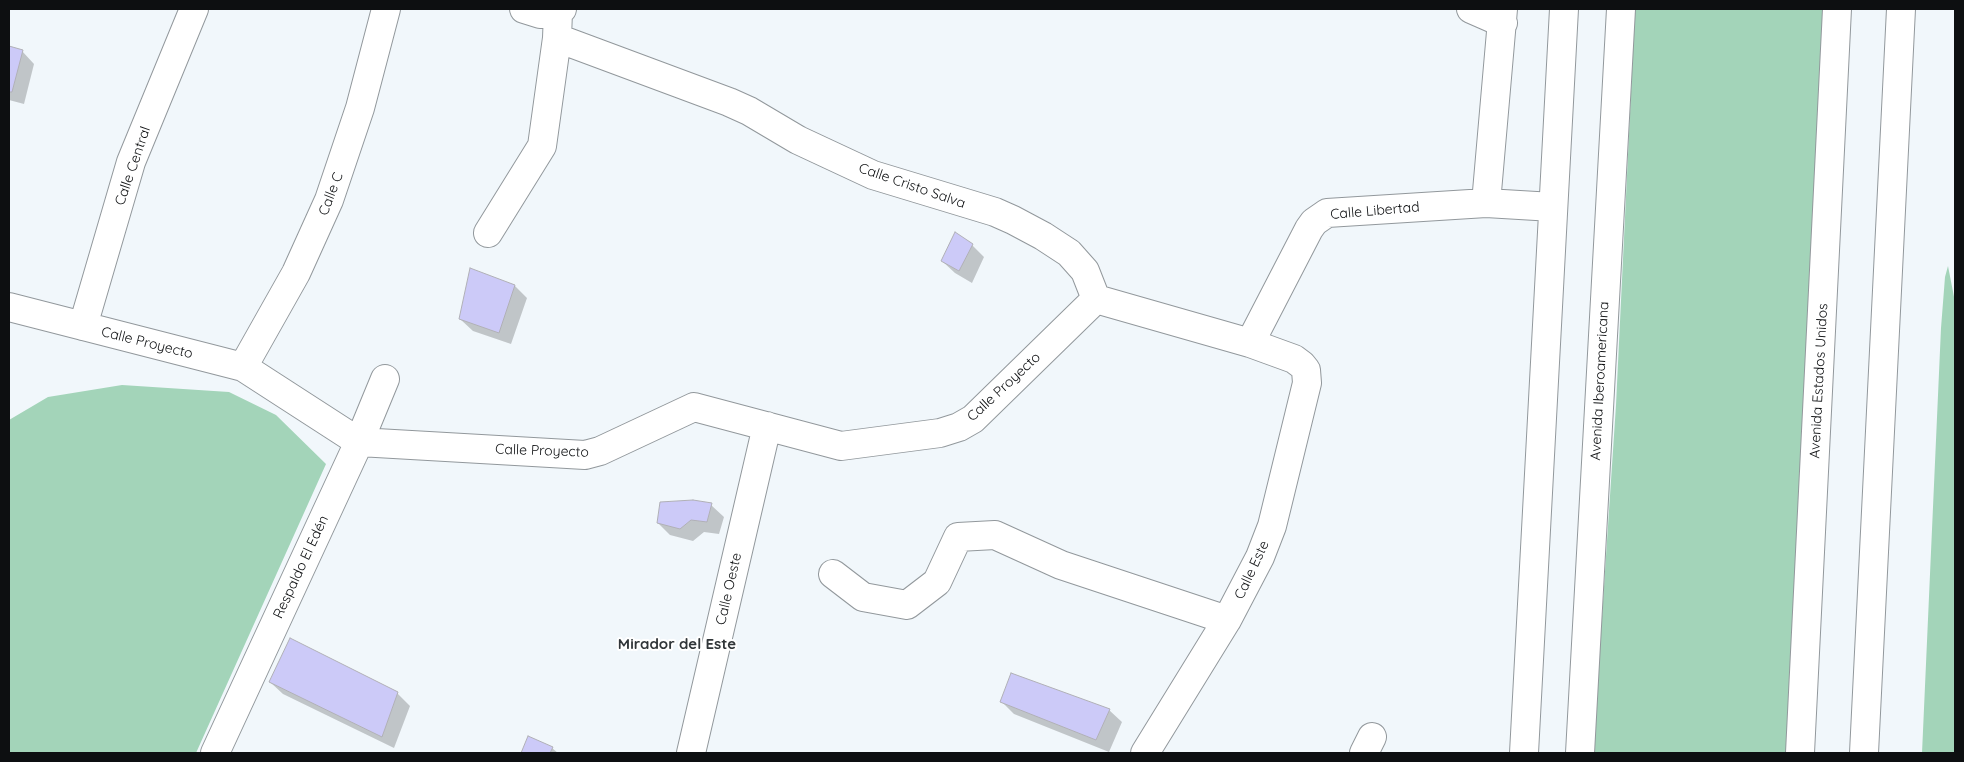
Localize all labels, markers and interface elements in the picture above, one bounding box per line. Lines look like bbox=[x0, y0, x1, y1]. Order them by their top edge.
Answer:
street label: Calle Central bbox=[112, 124, 154, 208]
street label: Calle Cristo Salva bbox=[856, 160, 968, 212]
street label: Calle C bbox=[315, 170, 347, 218]
street label: Calle Libertad bbox=[1330, 199, 1420, 223]
street label: Avenida Iberoamericana bbox=[1587, 301, 1613, 461]
street label: Avenida Estados Unidos bbox=[1807, 303, 1831, 459]
street label: Calle Proyecto bbox=[100, 324, 194, 362]
street label: Calle Proyecto bbox=[964, 349, 1044, 425]
street label: Calle Proyecto bbox=[495, 441, 589, 461]
street label: Respaldo El Edén bbox=[270, 513, 332, 621]
street label: Calle Este bbox=[1231, 538, 1273, 602]
street label: Calle Oeste bbox=[713, 551, 745, 627]
district label: Mirador del Este bbox=[618, 635, 736, 653]

